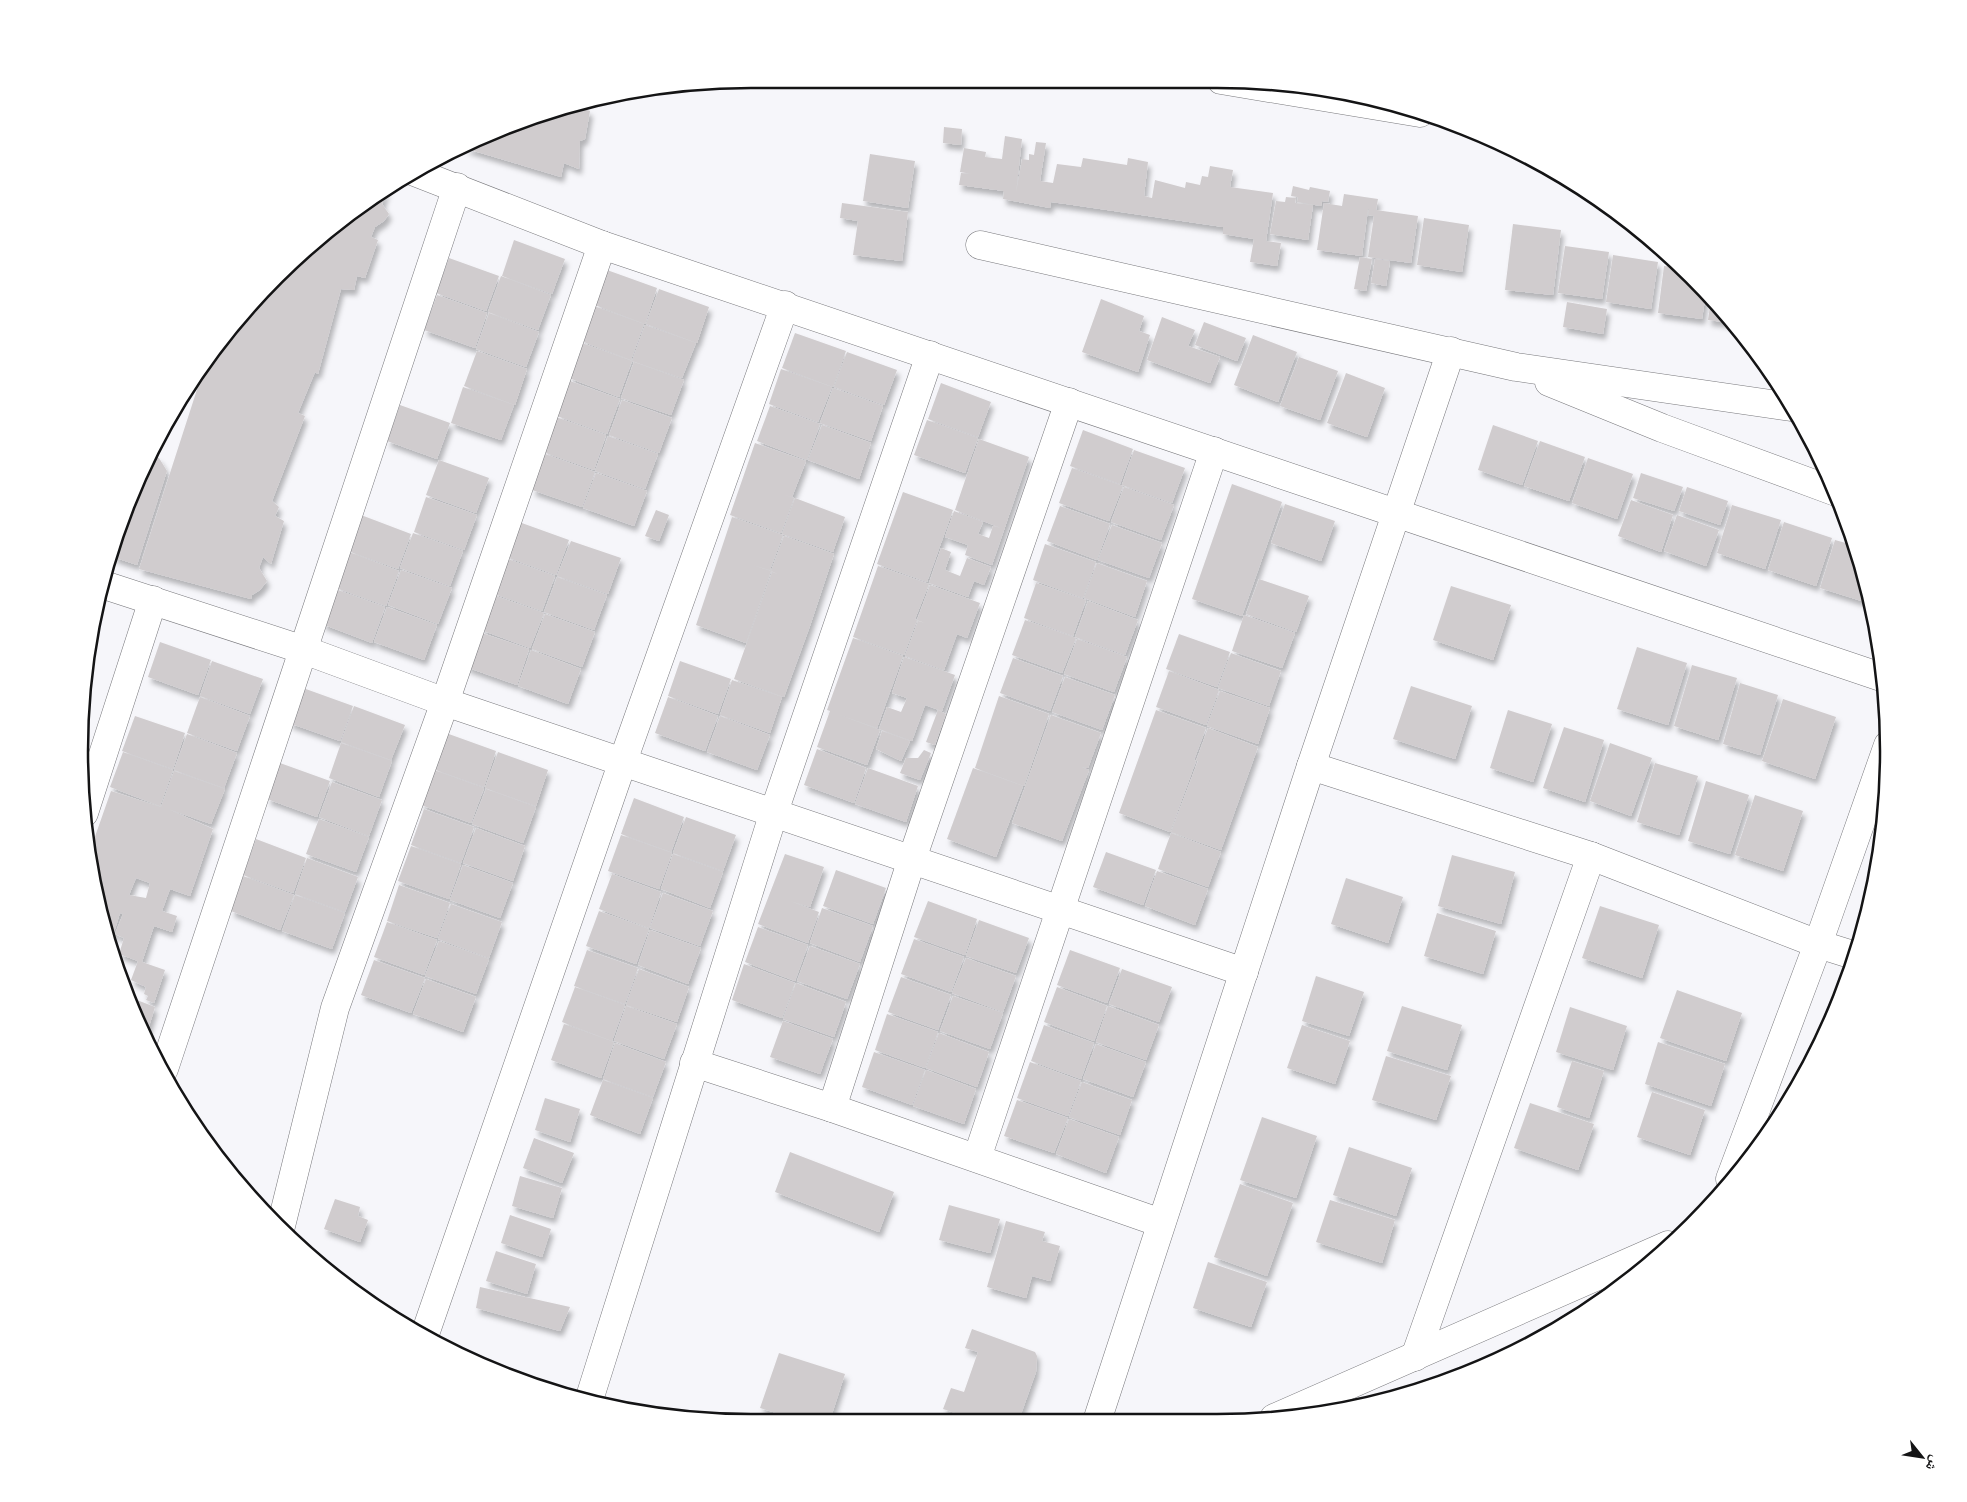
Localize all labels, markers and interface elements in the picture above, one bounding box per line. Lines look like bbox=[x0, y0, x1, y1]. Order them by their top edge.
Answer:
north arrow bbox=[1897, 1432, 1947, 1482]
text: ش bbox=[1922, 1453, 1945, 1475]

